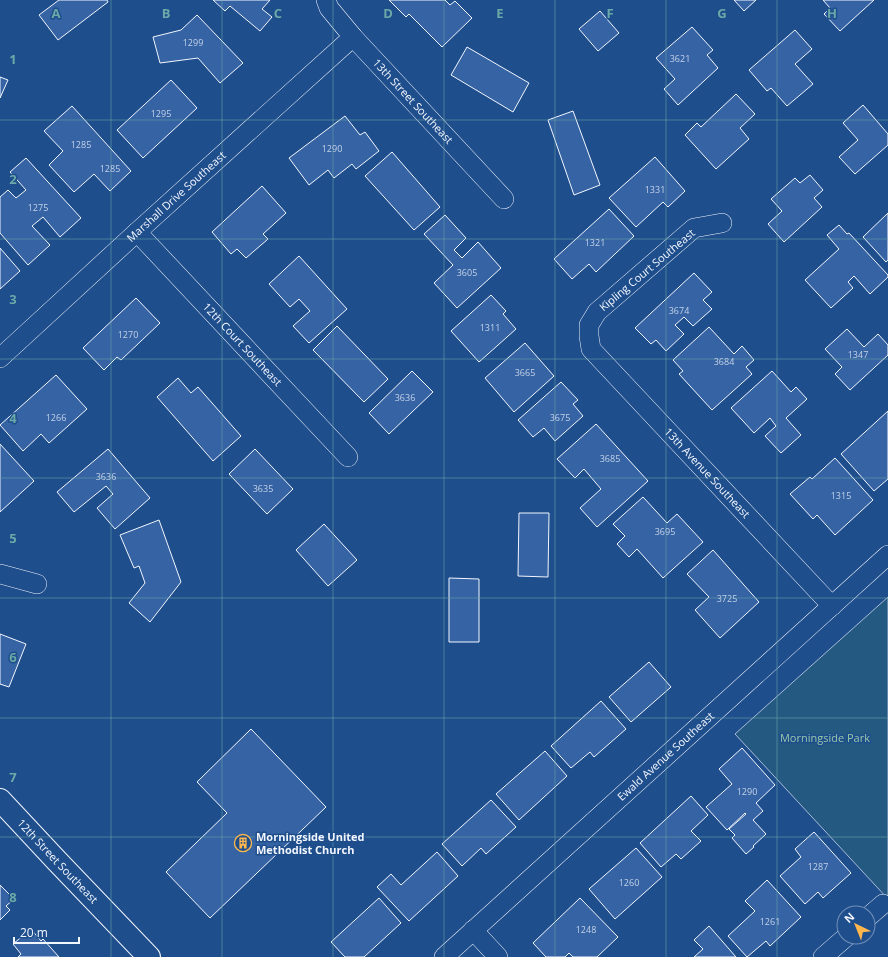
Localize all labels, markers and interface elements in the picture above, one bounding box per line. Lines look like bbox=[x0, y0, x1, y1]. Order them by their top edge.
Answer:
text: A bbox=[52, 4, 61, 22]
text: B bbox=[162, 4, 171, 22]
text: C bbox=[274, 4, 282, 22]
text: D bbox=[383, 4, 393, 22]
text: E bbox=[496, 4, 504, 22]
text: F bbox=[606, 4, 614, 22]
text: G bbox=[717, 4, 727, 22]
text: H bbox=[827, 4, 837, 22]
house number: 1299 bbox=[183, 36, 203, 49]
text: 1 bbox=[9, 50, 17, 68]
house number: 3621 bbox=[670, 52, 690, 65]
street label: 13th Street Southeast bbox=[370, 55, 457, 147]
house number: 1295 bbox=[151, 107, 171, 120]
house number: 1285 bbox=[71, 138, 91, 151]
house number: 1290 bbox=[322, 142, 342, 155]
street label: Marshall Drive Southeast bbox=[123, 148, 229, 245]
house number: 1285 bbox=[100, 162, 120, 175]
text: 2 bbox=[9, 170, 17, 188]
house number: 1331 bbox=[645, 183, 665, 196]
house number: 1275 bbox=[28, 201, 48, 214]
street label: Kipling Court Southeast bbox=[596, 225, 698, 314]
house number: 1321 bbox=[585, 236, 605, 249]
house number: 3605 bbox=[457, 266, 477, 279]
text: 3 bbox=[9, 290, 17, 308]
street label: 12th Court Southeast bbox=[200, 299, 286, 389]
house number: 3674 bbox=[669, 304, 689, 317]
house number: 1311 bbox=[480, 321, 500, 334]
house number: 1270 bbox=[118, 328, 138, 341]
house number: 1347 bbox=[848, 348, 868, 361]
house number: 3684 bbox=[714, 355, 734, 368]
house number: 3665 bbox=[515, 366, 535, 379]
house number: 3636 bbox=[395, 391, 415, 404]
text: 4 bbox=[9, 409, 17, 427]
house number: 1266 bbox=[46, 411, 66, 424]
house number: 3675 bbox=[550, 411, 570, 424]
street label: 13th Avenue Southeast bbox=[661, 424, 754, 521]
house number: 3685 bbox=[600, 452, 620, 465]
house number: 3636 bbox=[96, 470, 116, 483]
house number: 3635 bbox=[253, 482, 273, 495]
house number: 1315 bbox=[831, 489, 851, 502]
house number: 3695 bbox=[655, 525, 675, 538]
text: 5 bbox=[9, 529, 17, 547]
house number: 3725 bbox=[717, 592, 737, 605]
text: 6 bbox=[9, 648, 17, 666]
street label: Ewald Avenue Southeast bbox=[614, 708, 717, 804]
park label: Morningside Park bbox=[780, 730, 870, 745]
text: 7 bbox=[9, 768, 17, 786]
house number: 1290 bbox=[737, 785, 757, 798]
street label: 12th Street Southeast bbox=[14, 815, 102, 906]
place label: Morningside United Methodist Church bbox=[256, 829, 365, 857]
building icon: Morningside United Methodist Church bbox=[233, 833, 253, 853]
house number: 1287 bbox=[808, 860, 828, 873]
house number: 1260 bbox=[619, 876, 639, 889]
text: 8 bbox=[9, 888, 17, 906]
north arrow bbox=[836, 905, 876, 945]
text: N bbox=[840, 909, 857, 926]
house number: 1261 bbox=[760, 915, 780, 928]
scale bar bbox=[14, 919, 79, 945]
house number: 1248 bbox=[576, 923, 596, 936]
text: 20 m bbox=[20, 924, 48, 941]

